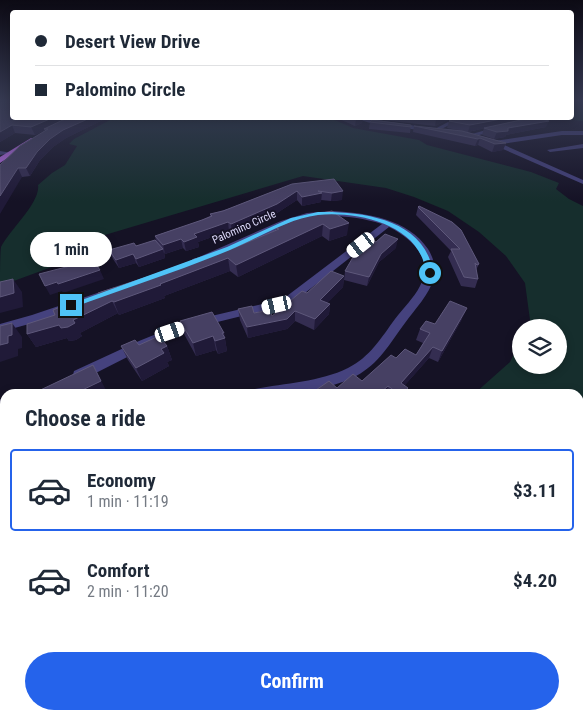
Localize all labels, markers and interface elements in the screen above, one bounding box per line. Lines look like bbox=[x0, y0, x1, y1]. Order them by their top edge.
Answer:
text: Desert View Drive bbox=[65, 30, 200, 53]
text: Palomino Circle bbox=[65, 78, 185, 101]
street label: Palomino Circle bbox=[210, 207, 278, 247]
car bbox=[344, 230, 377, 260]
callout: 1 min bbox=[30, 232, 112, 268]
text: 1 min bbox=[53, 240, 89, 259]
route start bbox=[419, 262, 441, 284]
route end bbox=[60, 294, 82, 316]
car bbox=[260, 294, 293, 316]
map controls bbox=[512, 319, 567, 374]
button: layers bbox=[512, 319, 567, 374]
car bbox=[153, 320, 186, 344]
text: Choose a ride bbox=[25, 406, 146, 431]
icon: car bbox=[27, 468, 72, 513]
text: Economy bbox=[87, 469, 156, 492]
text: $3.11 bbox=[513, 479, 557, 502]
text: 1 min · 11:19 bbox=[87, 492, 169, 511]
icon: car bbox=[27, 558, 72, 603]
text: Comfort bbox=[87, 559, 150, 582]
text: $4.20 bbox=[513, 569, 557, 592]
text: 2 min · 11:20 bbox=[87, 582, 169, 601]
button: Confirm bbox=[25, 652, 559, 710]

